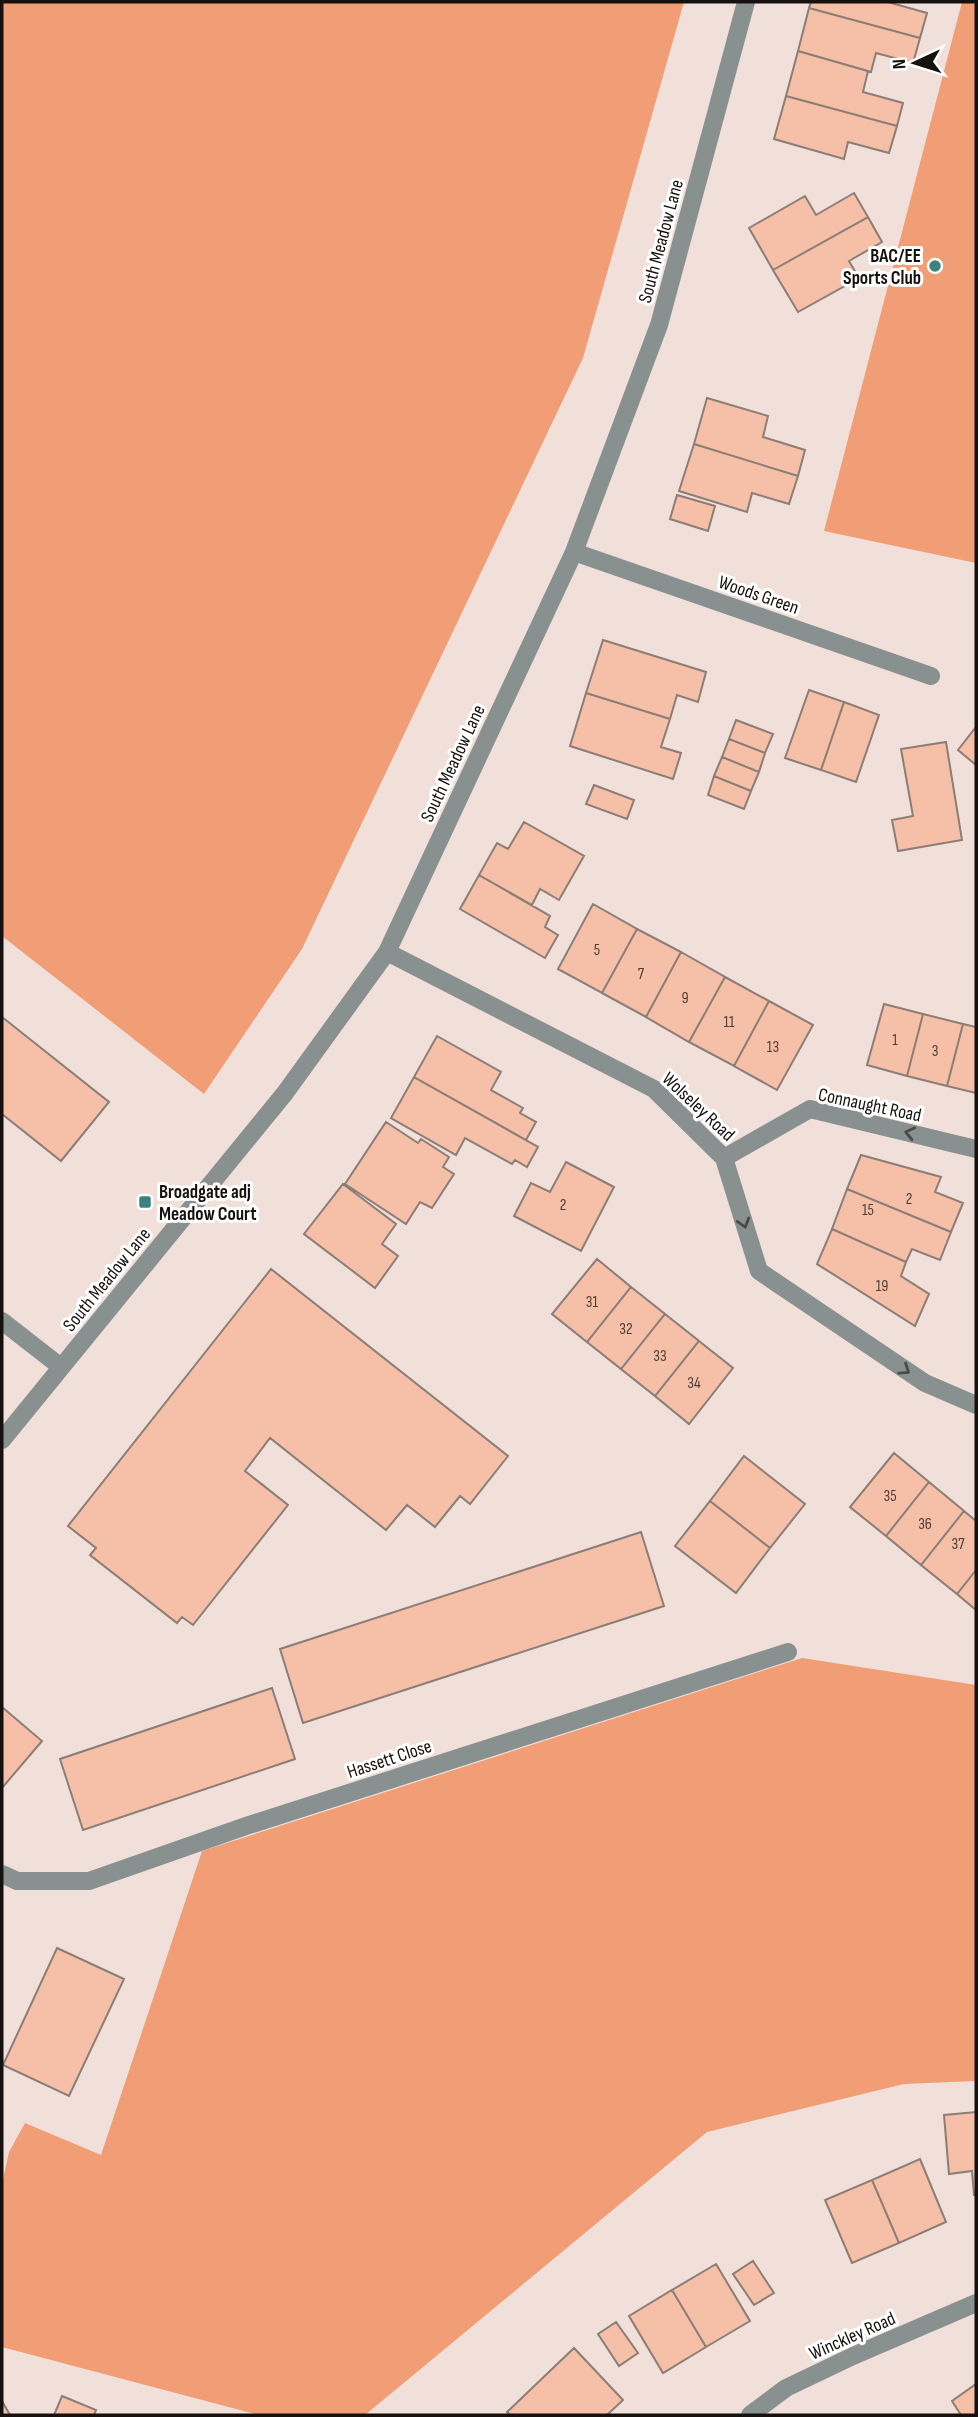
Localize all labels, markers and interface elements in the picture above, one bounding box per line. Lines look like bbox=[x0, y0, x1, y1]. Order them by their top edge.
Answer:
north arrow bbox=[880, 28, 950, 98]
text: N bbox=[888, 58, 911, 70]
street label: South Meadow Lane bbox=[634, 177, 689, 306]
place label: BAC/EE Sports Club bbox=[843, 245, 921, 290]
marker: BAC/EE Sports Club bbox=[927, 258, 943, 274]
street label: Woods Green bbox=[715, 571, 802, 620]
street label: South Meadow Lane bbox=[416, 701, 491, 826]
house number: 5 bbox=[594, 941, 600, 960]
house number: 7 bbox=[638, 965, 645, 984]
house number: 9 bbox=[681, 989, 689, 1008]
house number: 11 bbox=[723, 1013, 735, 1032]
house number: 1 bbox=[892, 1031, 898, 1050]
house number: 13 bbox=[767, 1038, 779, 1057]
house number: 3 bbox=[932, 1042, 938, 1061]
street label: Wolseley Road bbox=[657, 1068, 739, 1147]
street label: Connaught Road bbox=[816, 1083, 923, 1128]
one-way arrow bbox=[904, 1127, 916, 1141]
place label: Broadgate adj Meadow Court bbox=[159, 1181, 256, 1226]
house number: 2 bbox=[906, 1190, 912, 1209]
marker: Broadgate adj Meadow Court bbox=[137, 1194, 153, 1210]
house number: 2 bbox=[560, 1196, 566, 1215]
house number: 15 bbox=[862, 1201, 874, 1220]
one-way arrow bbox=[736, 1216, 750, 1229]
street label: South Meadow Lane bbox=[58, 1223, 156, 1336]
house number: 19 bbox=[876, 1277, 888, 1296]
house number: 31 bbox=[586, 1293, 599, 1312]
house number: 32 bbox=[619, 1320, 633, 1339]
house number: 33 bbox=[653, 1347, 667, 1366]
one-way arrow bbox=[898, 1362, 911, 1375]
house number: 34 bbox=[687, 1374, 701, 1393]
house number: 35 bbox=[883, 1487, 897, 1506]
house number: 36 bbox=[918, 1515, 932, 1534]
house number: 37 bbox=[951, 1535, 965, 1554]
street label: Hassett Close bbox=[344, 1735, 435, 1784]
street label: Winckley Road bbox=[806, 2307, 899, 2366]

